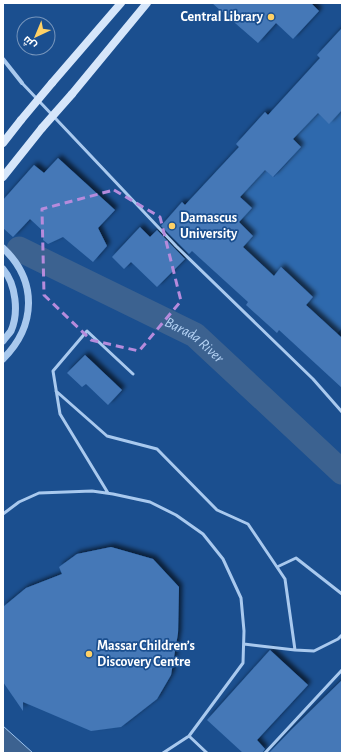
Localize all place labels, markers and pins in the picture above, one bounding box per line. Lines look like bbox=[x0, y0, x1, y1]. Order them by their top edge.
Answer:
place label: Central Library bbox=[180, 10, 264, 24]
marker: Central Library bbox=[266, 12, 276, 22]
place label: Damascus University bbox=[180, 211, 238, 241]
marker: Damascus University bbox=[167, 221, 177, 231]
place label: Massar Children’s Discovery Centre bbox=[97, 639, 195, 669]
marker: Massar Children’s Discovery Centre bbox=[84, 649, 94, 659]

